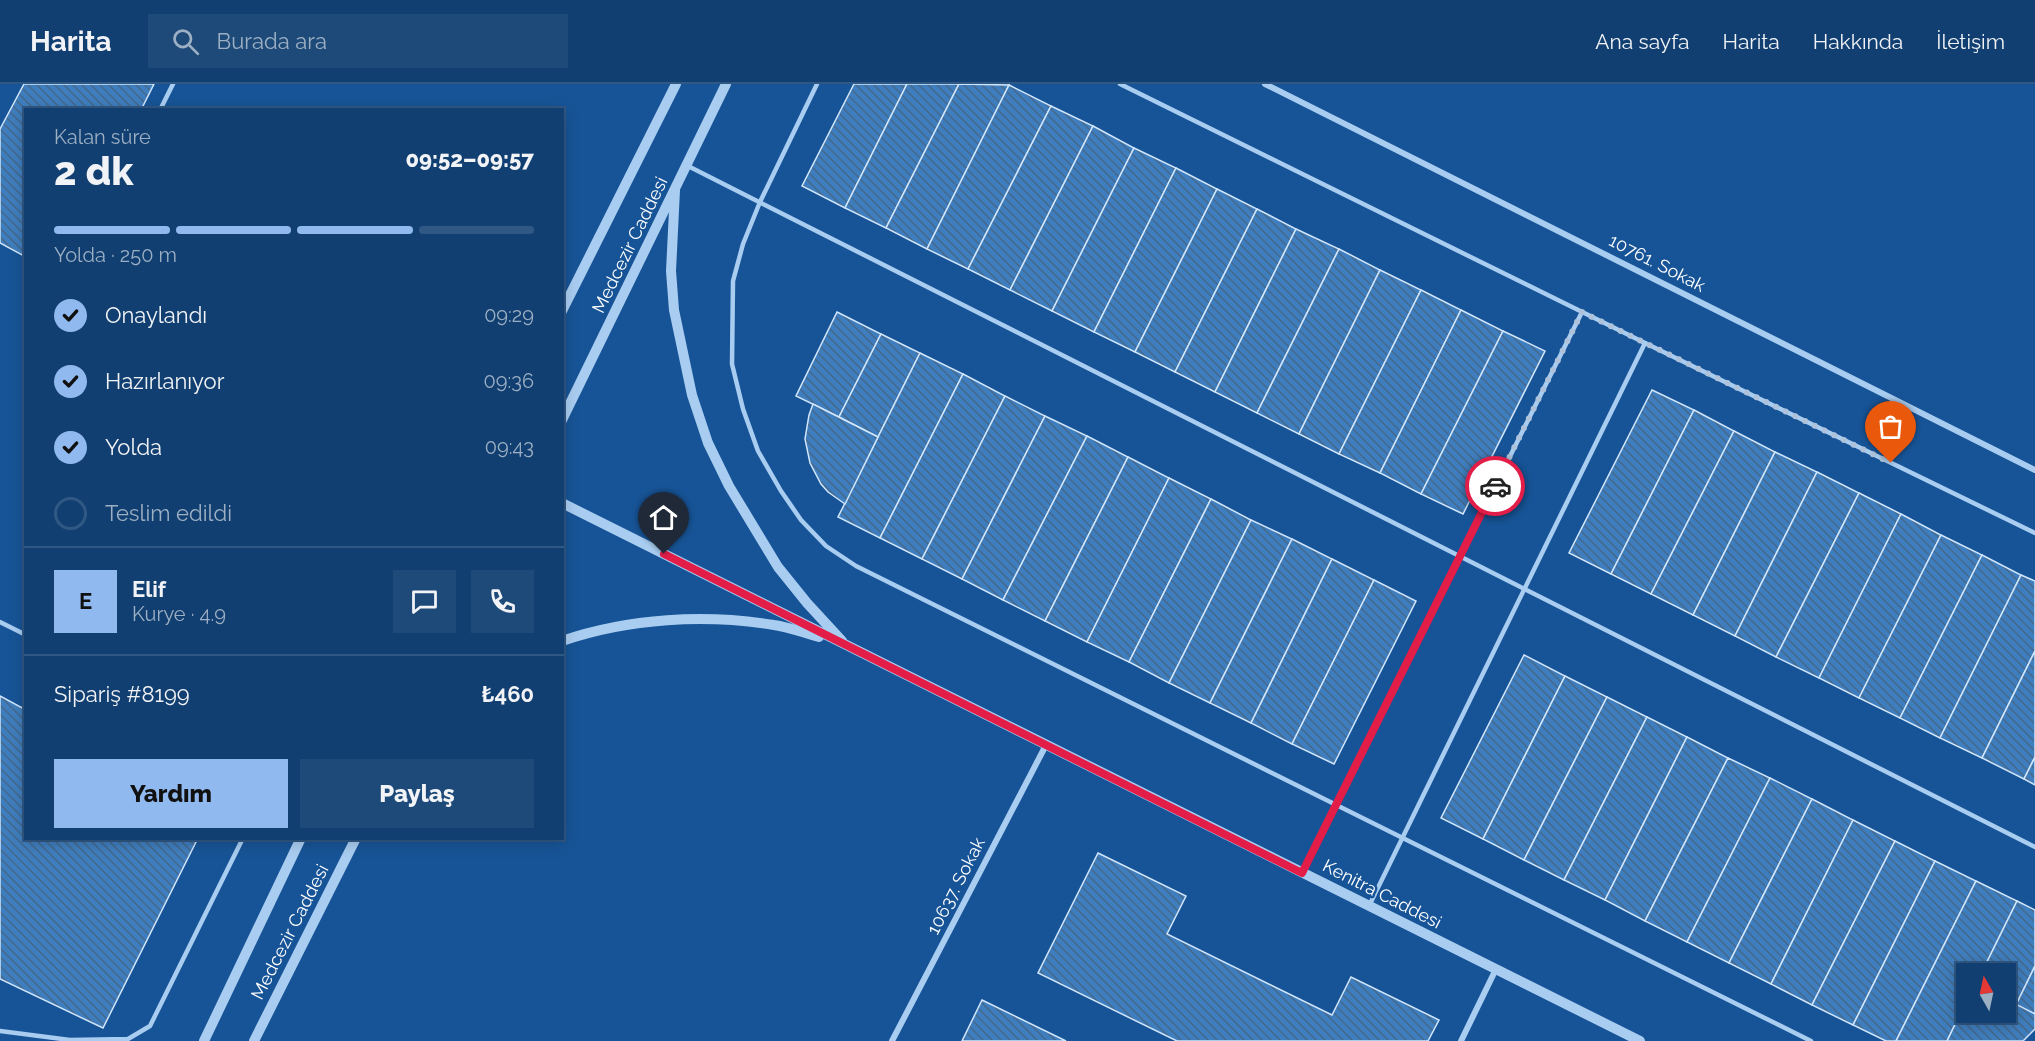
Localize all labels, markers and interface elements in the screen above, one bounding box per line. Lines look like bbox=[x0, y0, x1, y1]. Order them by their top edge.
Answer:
search box bbox=[148, 14, 568, 68]
text: Harita bbox=[30, 25, 112, 58]
icon: search bbox=[169, 25, 202, 58]
text: Burada ara bbox=[217, 28, 327, 54]
text: Ana sayfa bbox=[1595, 29, 1690, 54]
text: Harita bbox=[1723, 29, 1780, 54]
text: Hakkında bbox=[1813, 29, 1903, 54]
text: İletişim bbox=[1936, 29, 2005, 54]
text: Kalan süre bbox=[54, 125, 151, 149]
text: 09:52–09:57 bbox=[405, 146, 534, 172]
text: 2 dk bbox=[54, 148, 133, 194]
street label: Medcezir Caddesi bbox=[588, 173, 672, 316]
street label: 10761. Sokak bbox=[1606, 229, 1709, 296]
text: Yolda · 250 m bbox=[54, 243, 177, 267]
icon: check bbox=[54, 299, 87, 332]
text: Onaylandı bbox=[105, 302, 207, 328]
text: 09:29 bbox=[484, 303, 534, 327]
icon: check bbox=[54, 365, 87, 398]
text: Hazırlanıyor bbox=[105, 368, 224, 394]
text: 09:36 bbox=[484, 369, 534, 393]
pin bbox=[1865, 401, 1916, 463]
icon: bag bbox=[1874, 410, 1907, 443]
icon: check bbox=[54, 431, 87, 464]
text: Yolda bbox=[105, 434, 162, 460]
text: 09:43 bbox=[485, 435, 534, 459]
courier bbox=[1465, 456, 1525, 516]
icon: car bbox=[1479, 470, 1512, 503]
pin bbox=[638, 492, 689, 554]
text: Teslim edildi bbox=[105, 500, 232, 526]
icon: home bbox=[647, 501, 680, 534]
button: chat bbox=[393, 570, 456, 633]
button: phone bbox=[471, 570, 534, 633]
text: Elif bbox=[132, 576, 166, 602]
text: E bbox=[79, 588, 92, 614]
text: Kurye · 4.9 bbox=[132, 602, 226, 626]
text: Sipariş #8199 bbox=[54, 681, 190, 707]
text: ₺460 bbox=[482, 681, 534, 707]
button: Yardım bbox=[54, 759, 288, 828]
button: Paylaş bbox=[300, 759, 534, 828]
street label: 10637. Sokak bbox=[922, 833, 989, 938]
street label: Kenitra Caddesi bbox=[1319, 855, 1445, 933]
street label: Medcezir Caddesi bbox=[246, 861, 333, 1003]
north arrow bbox=[1956, 963, 2016, 1023]
map controls bbox=[1956, 963, 2016, 1023]

